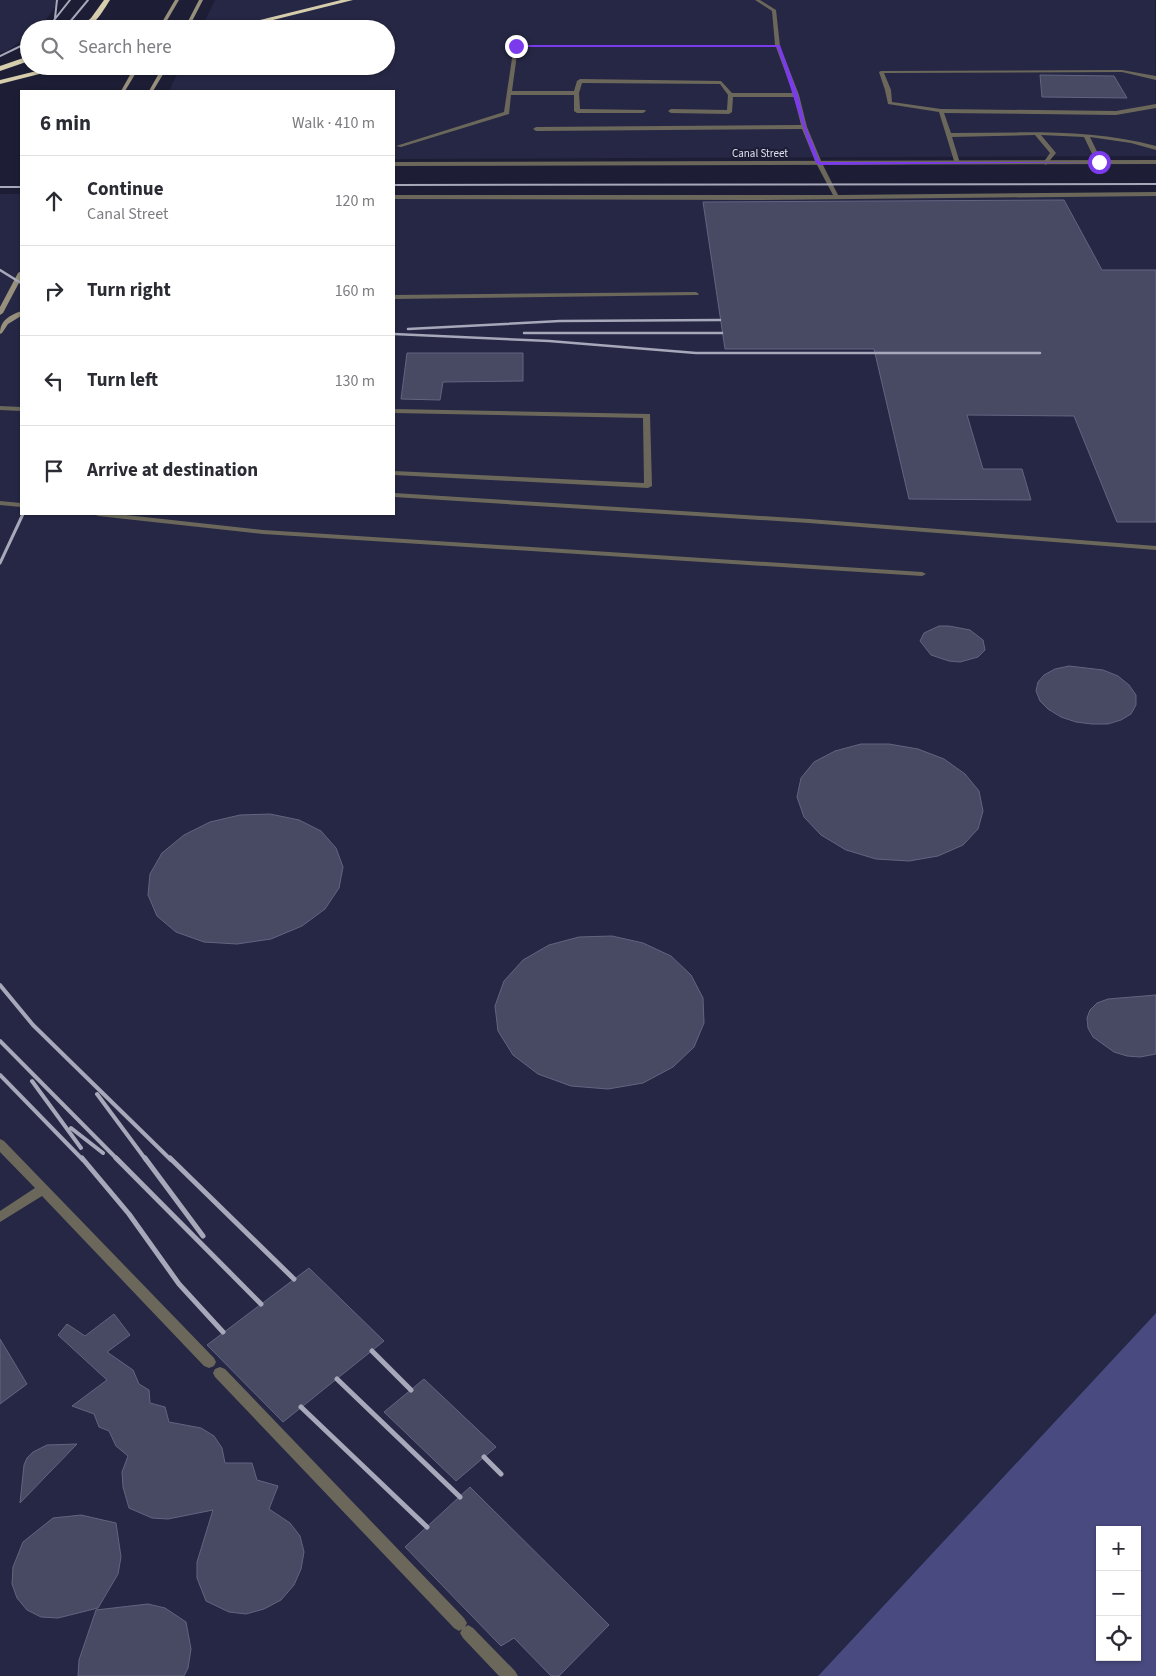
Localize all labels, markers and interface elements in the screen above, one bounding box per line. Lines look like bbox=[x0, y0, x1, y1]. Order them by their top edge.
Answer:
search box bbox=[20, 20, 395, 75]
icon: search bbox=[38, 34, 66, 62]
text: Search here bbox=[78, 34, 172, 61]
route end bbox=[505, 35, 528, 58]
text: 6 min bbox=[40, 108, 91, 138]
text: Walk · 410 m bbox=[292, 112, 375, 134]
street label: Canal Street bbox=[732, 146, 788, 161]
route start bbox=[1088, 151, 1111, 174]
text: Continue bbox=[87, 176, 164, 203]
icon: ahead bbox=[40, 187, 68, 215]
text: 120 m bbox=[335, 190, 375, 212]
text: Canal Street bbox=[87, 203, 168, 225]
icon: right bbox=[40, 277, 68, 305]
text: Turn right bbox=[87, 277, 171, 304]
text: 160 m bbox=[335, 280, 375, 302]
icon: left bbox=[40, 367, 68, 395]
text: Turn left bbox=[87, 367, 158, 394]
text: 130 m bbox=[335, 370, 375, 392]
icon: arrive bbox=[40, 457, 68, 485]
text: Arrive at destination bbox=[87, 457, 258, 484]
map controls bbox=[1096, 1526, 1141, 1661]
button: + bbox=[1096, 1526, 1141, 1571]
button: − bbox=[1096, 1571, 1141, 1616]
button: locate bbox=[1096, 1616, 1141, 1661]

